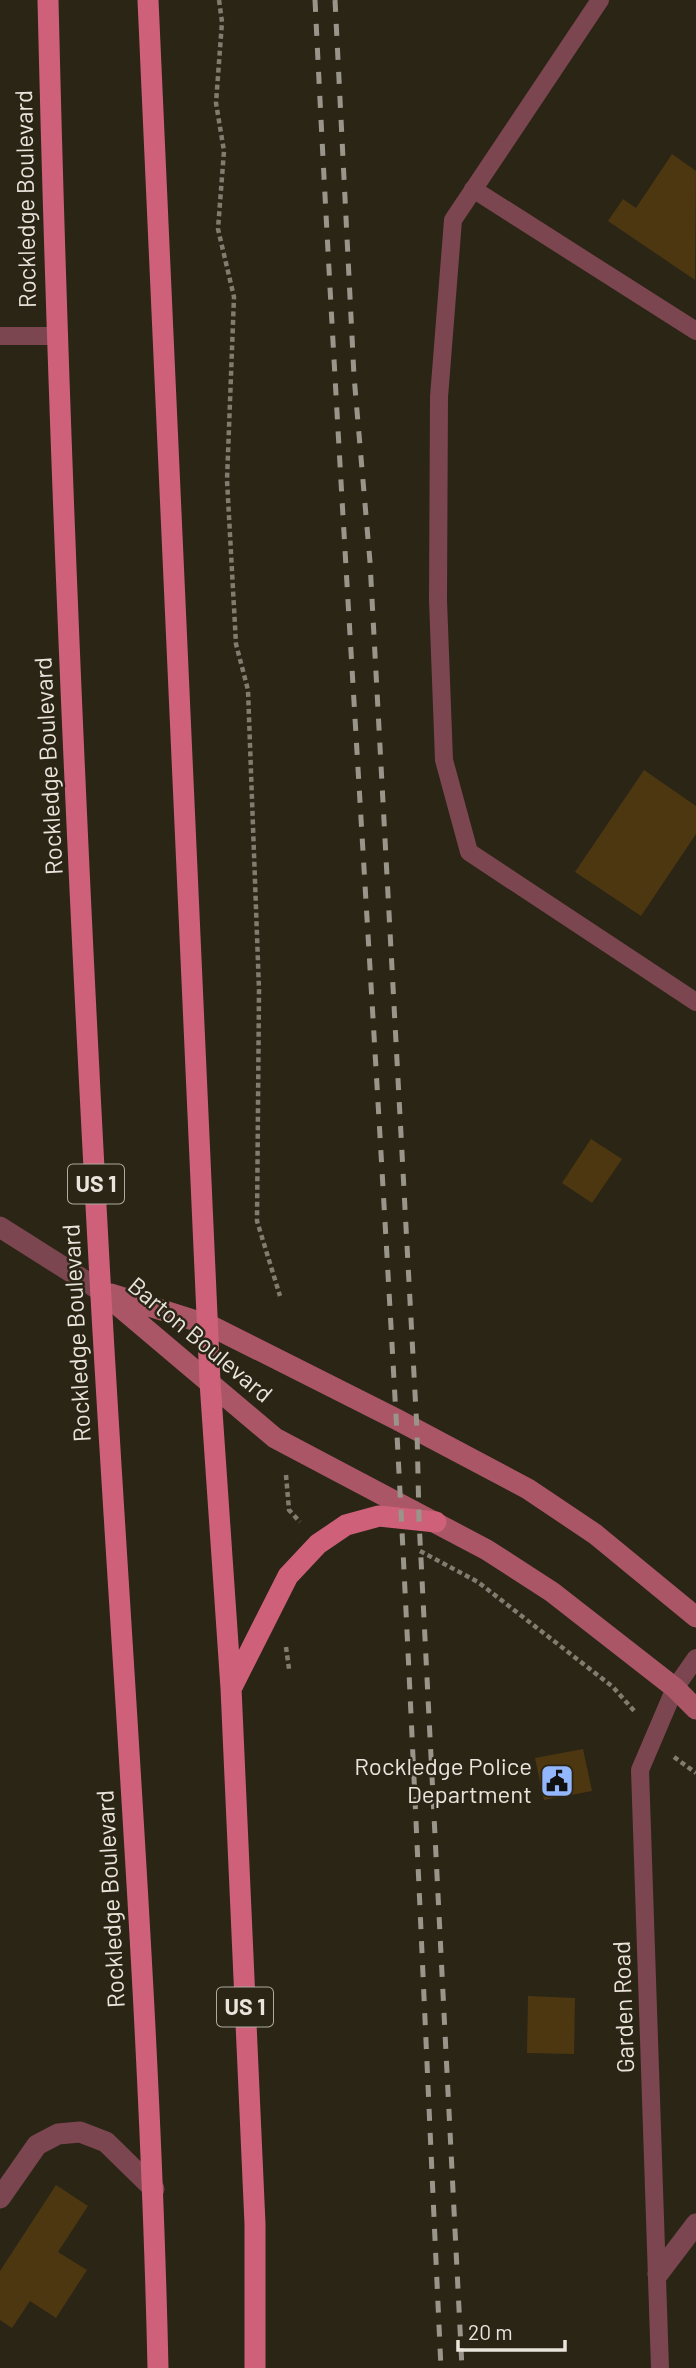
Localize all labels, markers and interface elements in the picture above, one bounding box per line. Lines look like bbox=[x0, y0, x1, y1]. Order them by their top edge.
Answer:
street label: Rockledge Boulevard bbox=[8, 90, 41, 308]
street label: Rockledge Boulevard bbox=[27, 656, 68, 876]
road number: US 1 bbox=[68, 1164, 124, 1204]
street label: Rockledge Boulevard bbox=[55, 1223, 96, 1443]
street label: Barton Boulevard bbox=[123, 1270, 279, 1408]
place label: Rockledge Police Department bbox=[354, 1751, 532, 1808]
public building icon: Rockledge Police Department bbox=[538, 1762, 576, 1800]
street label: Rockledge Boulevard bbox=[89, 1789, 130, 2009]
street label: Garden Road bbox=[606, 1941, 639, 2074]
road number: US 1 bbox=[217, 1988, 273, 2026]
scale bar bbox=[458, 2308, 565, 2352]
text: 20 m bbox=[468, 2319, 513, 2344]

